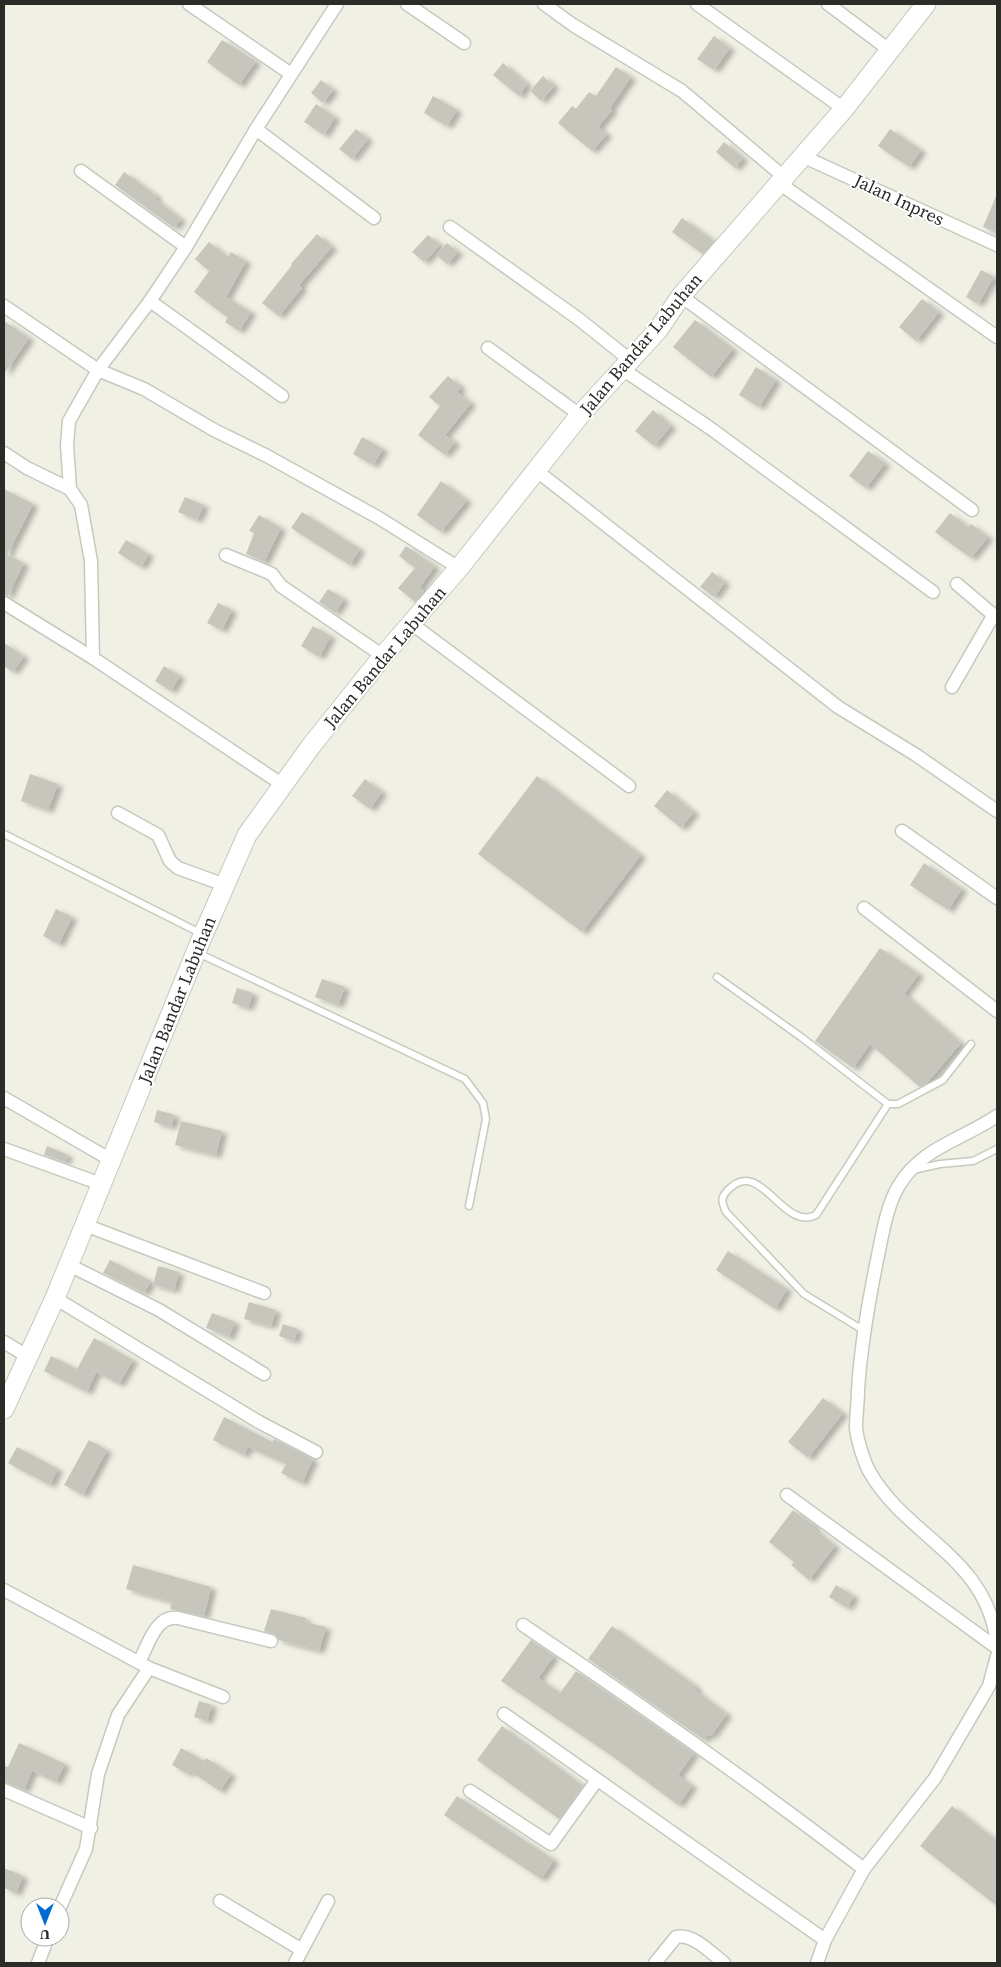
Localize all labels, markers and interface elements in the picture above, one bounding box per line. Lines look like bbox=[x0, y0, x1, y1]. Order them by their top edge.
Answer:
street label: Jalan Inpres bbox=[849, 167, 949, 231]
street label: Jalan Bandar Labuhan bbox=[573, 267, 708, 421]
street label: Jalan Bandar Labuhan bbox=[317, 580, 452, 734]
street label: Jalan Bandar Labuhan bbox=[131, 912, 222, 1088]
north arrow bbox=[20, 1897, 70, 1947]
text: U bbox=[40, 1925, 50, 1945]

